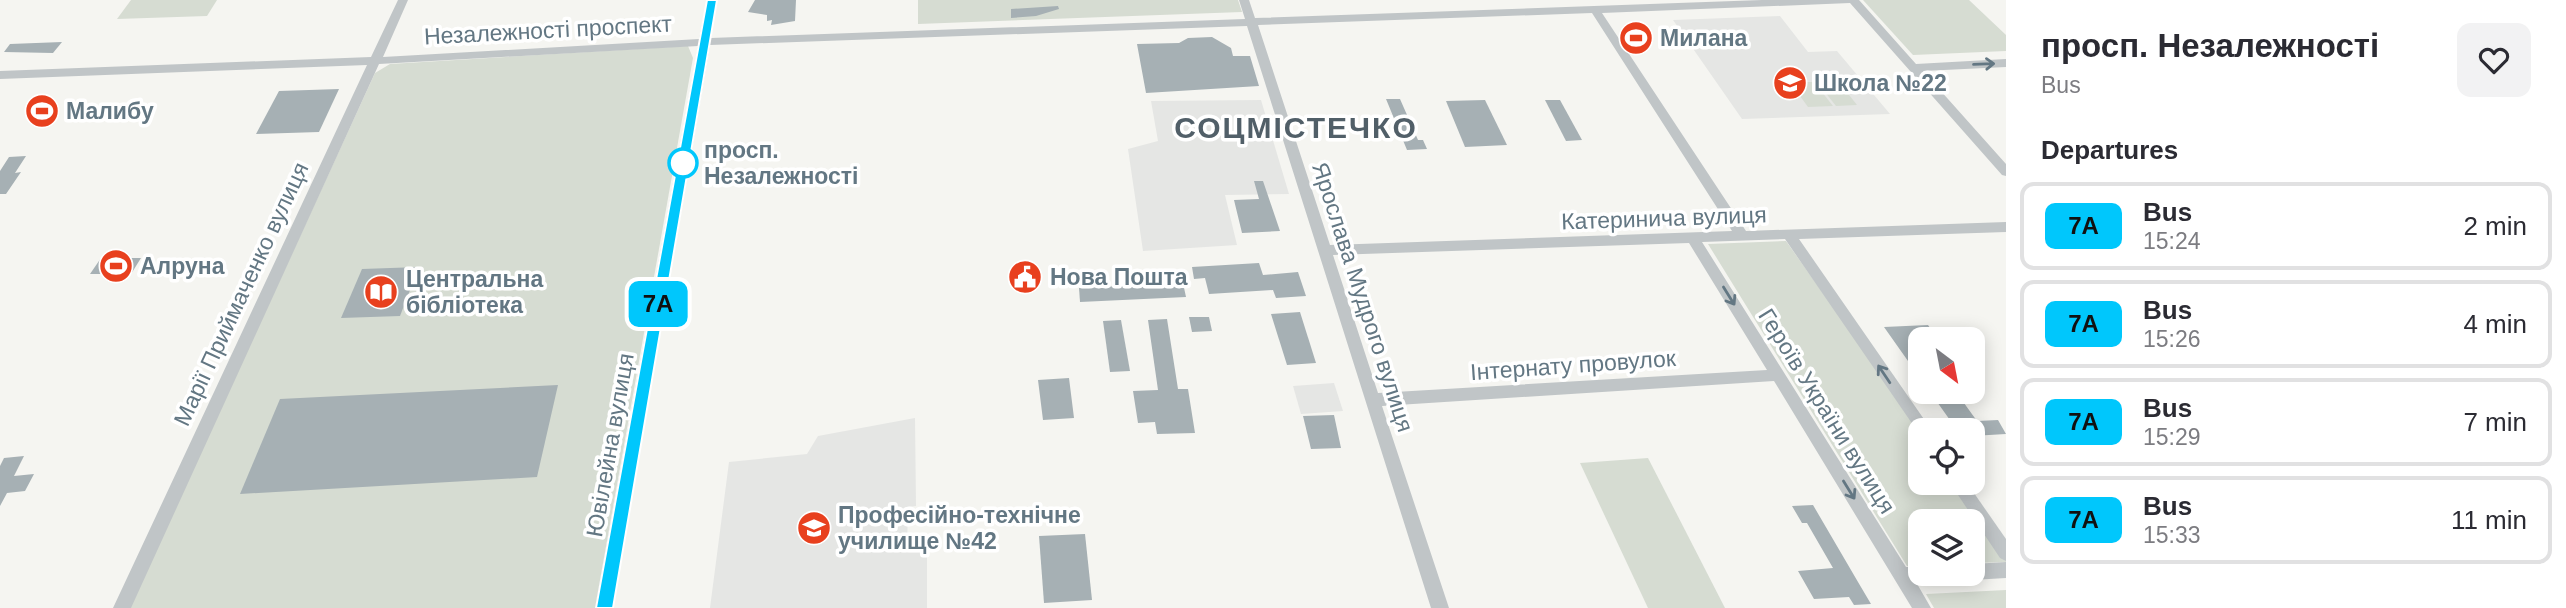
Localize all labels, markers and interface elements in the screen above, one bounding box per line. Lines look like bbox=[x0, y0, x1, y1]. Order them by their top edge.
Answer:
street label: Незалежності проспект bbox=[423, 10, 673, 49]
sports icon: Милана bbox=[1617, 19, 1655, 57]
button: heart bbox=[2457, 23, 2531, 97]
place label: Милана bbox=[1660, 25, 1748, 51]
text: просп. Незалежності bbox=[2041, 27, 2379, 64]
one-way arrow bbox=[1972, 58, 1995, 71]
school or university icon: Школа №22 bbox=[1771, 64, 1809, 102]
place label: Школа №22 bbox=[1814, 70, 1947, 96]
text: Bus bbox=[2041, 72, 2081, 98]
sports icon: Малибу bbox=[23, 92, 61, 130]
place label: Малибу bbox=[66, 98, 154, 124]
district label: СОЦМІСТЕЧКО bbox=[1174, 111, 1418, 144]
text: Departures bbox=[2041, 135, 2178, 165]
place label: просп. Незалежності bbox=[704, 137, 859, 189]
marker: просп. Незалежності bbox=[668, 148, 698, 178]
street label: Марії Приймаченко вулиця bbox=[168, 158, 314, 430]
street label: Ярослава Мудрого вулиця bbox=[1307, 159, 1419, 435]
text: Bus bbox=[2143, 197, 2192, 227]
street label: Катеринича вулиця bbox=[1561, 201, 1767, 235]
text: 2 min bbox=[2463, 211, 2527, 241]
text: 7А bbox=[2068, 212, 2099, 239]
text: 15:24 bbox=[2143, 228, 2201, 254]
sports icon: Алруна bbox=[97, 247, 135, 285]
place label: Алруна bbox=[140, 253, 225, 279]
public building icon: Нова Пошта bbox=[1006, 258, 1044, 296]
place label: Нова Пошта bbox=[1050, 264, 1188, 290]
place label: Центральна бібліотека bbox=[406, 266, 544, 318]
library icon: Центральна бібліотека bbox=[362, 273, 400, 311]
line badge: 7А bbox=[626, 281, 690, 327]
one-way arrow bbox=[1722, 286, 1736, 306]
text: 7А bbox=[643, 290, 673, 317]
text: Bus bbox=[2143, 295, 2192, 325]
street label: Героїв України вулиця bbox=[1753, 304, 1901, 518]
text: 4 min bbox=[2463, 309, 2527, 339]
text: 7А bbox=[2068, 310, 2099, 337]
text: 15:26 bbox=[2143, 326, 2201, 352]
north arrow bbox=[1908, 327, 1984, 404]
map controls bbox=[1908, 327, 1985, 586]
street label: Інтернату провулок bbox=[1469, 345, 1678, 385]
street label: Ювілейна вулиця bbox=[581, 351, 639, 539]
one-way arrow bbox=[1877, 365, 1891, 384]
text: Bus bbox=[2143, 393, 2192, 423]
text: 7 min bbox=[2463, 407, 2527, 437]
text: 7А bbox=[2068, 408, 2099, 435]
button: locate bbox=[1908, 418, 1985, 495]
text: 15:29 bbox=[2143, 424, 2201, 450]
one-way arrow bbox=[1842, 479, 1856, 499]
text: Bus bbox=[2143, 491, 2192, 521]
place label: Професійно-технічне училище №42 bbox=[838, 502, 1081, 554]
text: 11 min bbox=[2451, 505, 2527, 535]
text: 7А bbox=[2068, 506, 2099, 533]
school or university icon: Професійно-технічне училище №42 bbox=[795, 509, 833, 547]
button: layers bbox=[1908, 509, 1985, 586]
text: 15:33 bbox=[2143, 522, 2201, 548]

